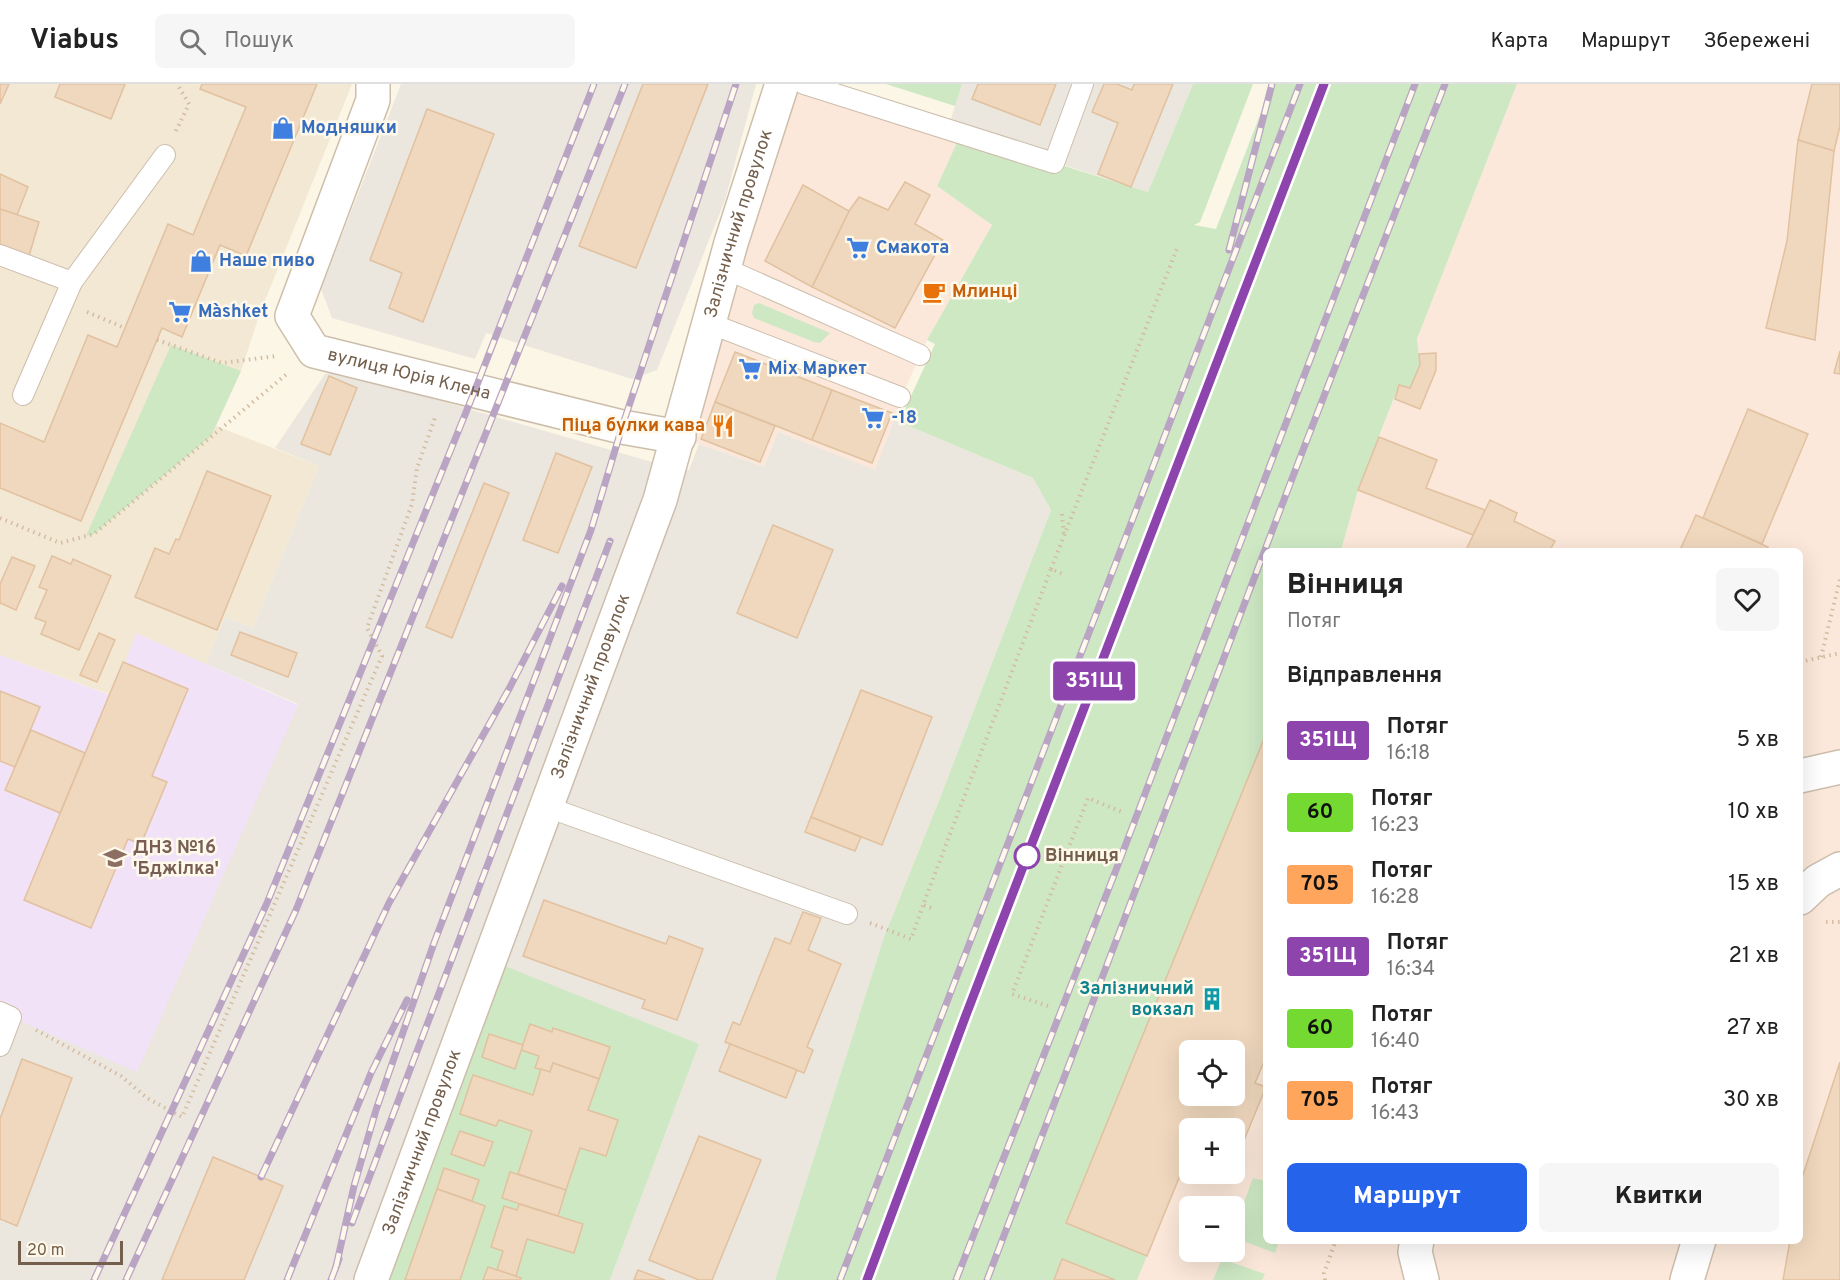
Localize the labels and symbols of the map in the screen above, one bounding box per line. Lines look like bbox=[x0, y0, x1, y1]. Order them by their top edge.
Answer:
shop icon: Модняшки bbox=[270, 115, 296, 141]
place label: Модняшки bbox=[301, 117, 397, 140]
street label: Залізничний провулок bbox=[699, 126, 778, 321]
supermarket icon: Смакота bbox=[845, 235, 871, 261]
place label: Смакота bbox=[876, 237, 949, 260]
shop icon: Наше пиво bbox=[188, 248, 214, 274]
place label: Наше пиво bbox=[219, 250, 315, 273]
cafe icon: Млинці bbox=[921, 279, 947, 305]
place label: Млинці bbox=[952, 281, 1018, 304]
supermarket icon: Màshket bbox=[167, 299, 193, 325]
place label: Màshket bbox=[198, 301, 268, 324]
street label: вулиця Юрія Клена bbox=[325, 343, 493, 406]
supermarket icon: Mix Маркет bbox=[737, 356, 763, 382]
place label: Mix Маркет bbox=[768, 358, 867, 381]
supermarket icon: -18 bbox=[860, 405, 886, 431]
place label: -18 bbox=[891, 407, 917, 430]
restaurant icon: Піца булки кава bbox=[710, 413, 736, 439]
place label: Піца булки кава bbox=[562, 415, 705, 438]
street label: Залізничний провулок bbox=[546, 590, 636, 782]
line badge: 351Щ bbox=[1052, 662, 1136, 700]
place label: ДНЗ №16 'Бджілка' bbox=[133, 837, 219, 881]
marker: Вінниця bbox=[1014, 843, 1040, 869]
school or university icon: ДНЗ №16 'Бджілка' bbox=[102, 845, 128, 871]
place label: Вінниця bbox=[1045, 845, 1119, 868]
place label: Залізничний вокзал bbox=[1079, 978, 1194, 1022]
building icon: Залізничний вокзал bbox=[1199, 986, 1225, 1012]
street label: Залізничний провулок bbox=[377, 1046, 467, 1238]
scale bar bbox=[18, 1238, 123, 1266]

